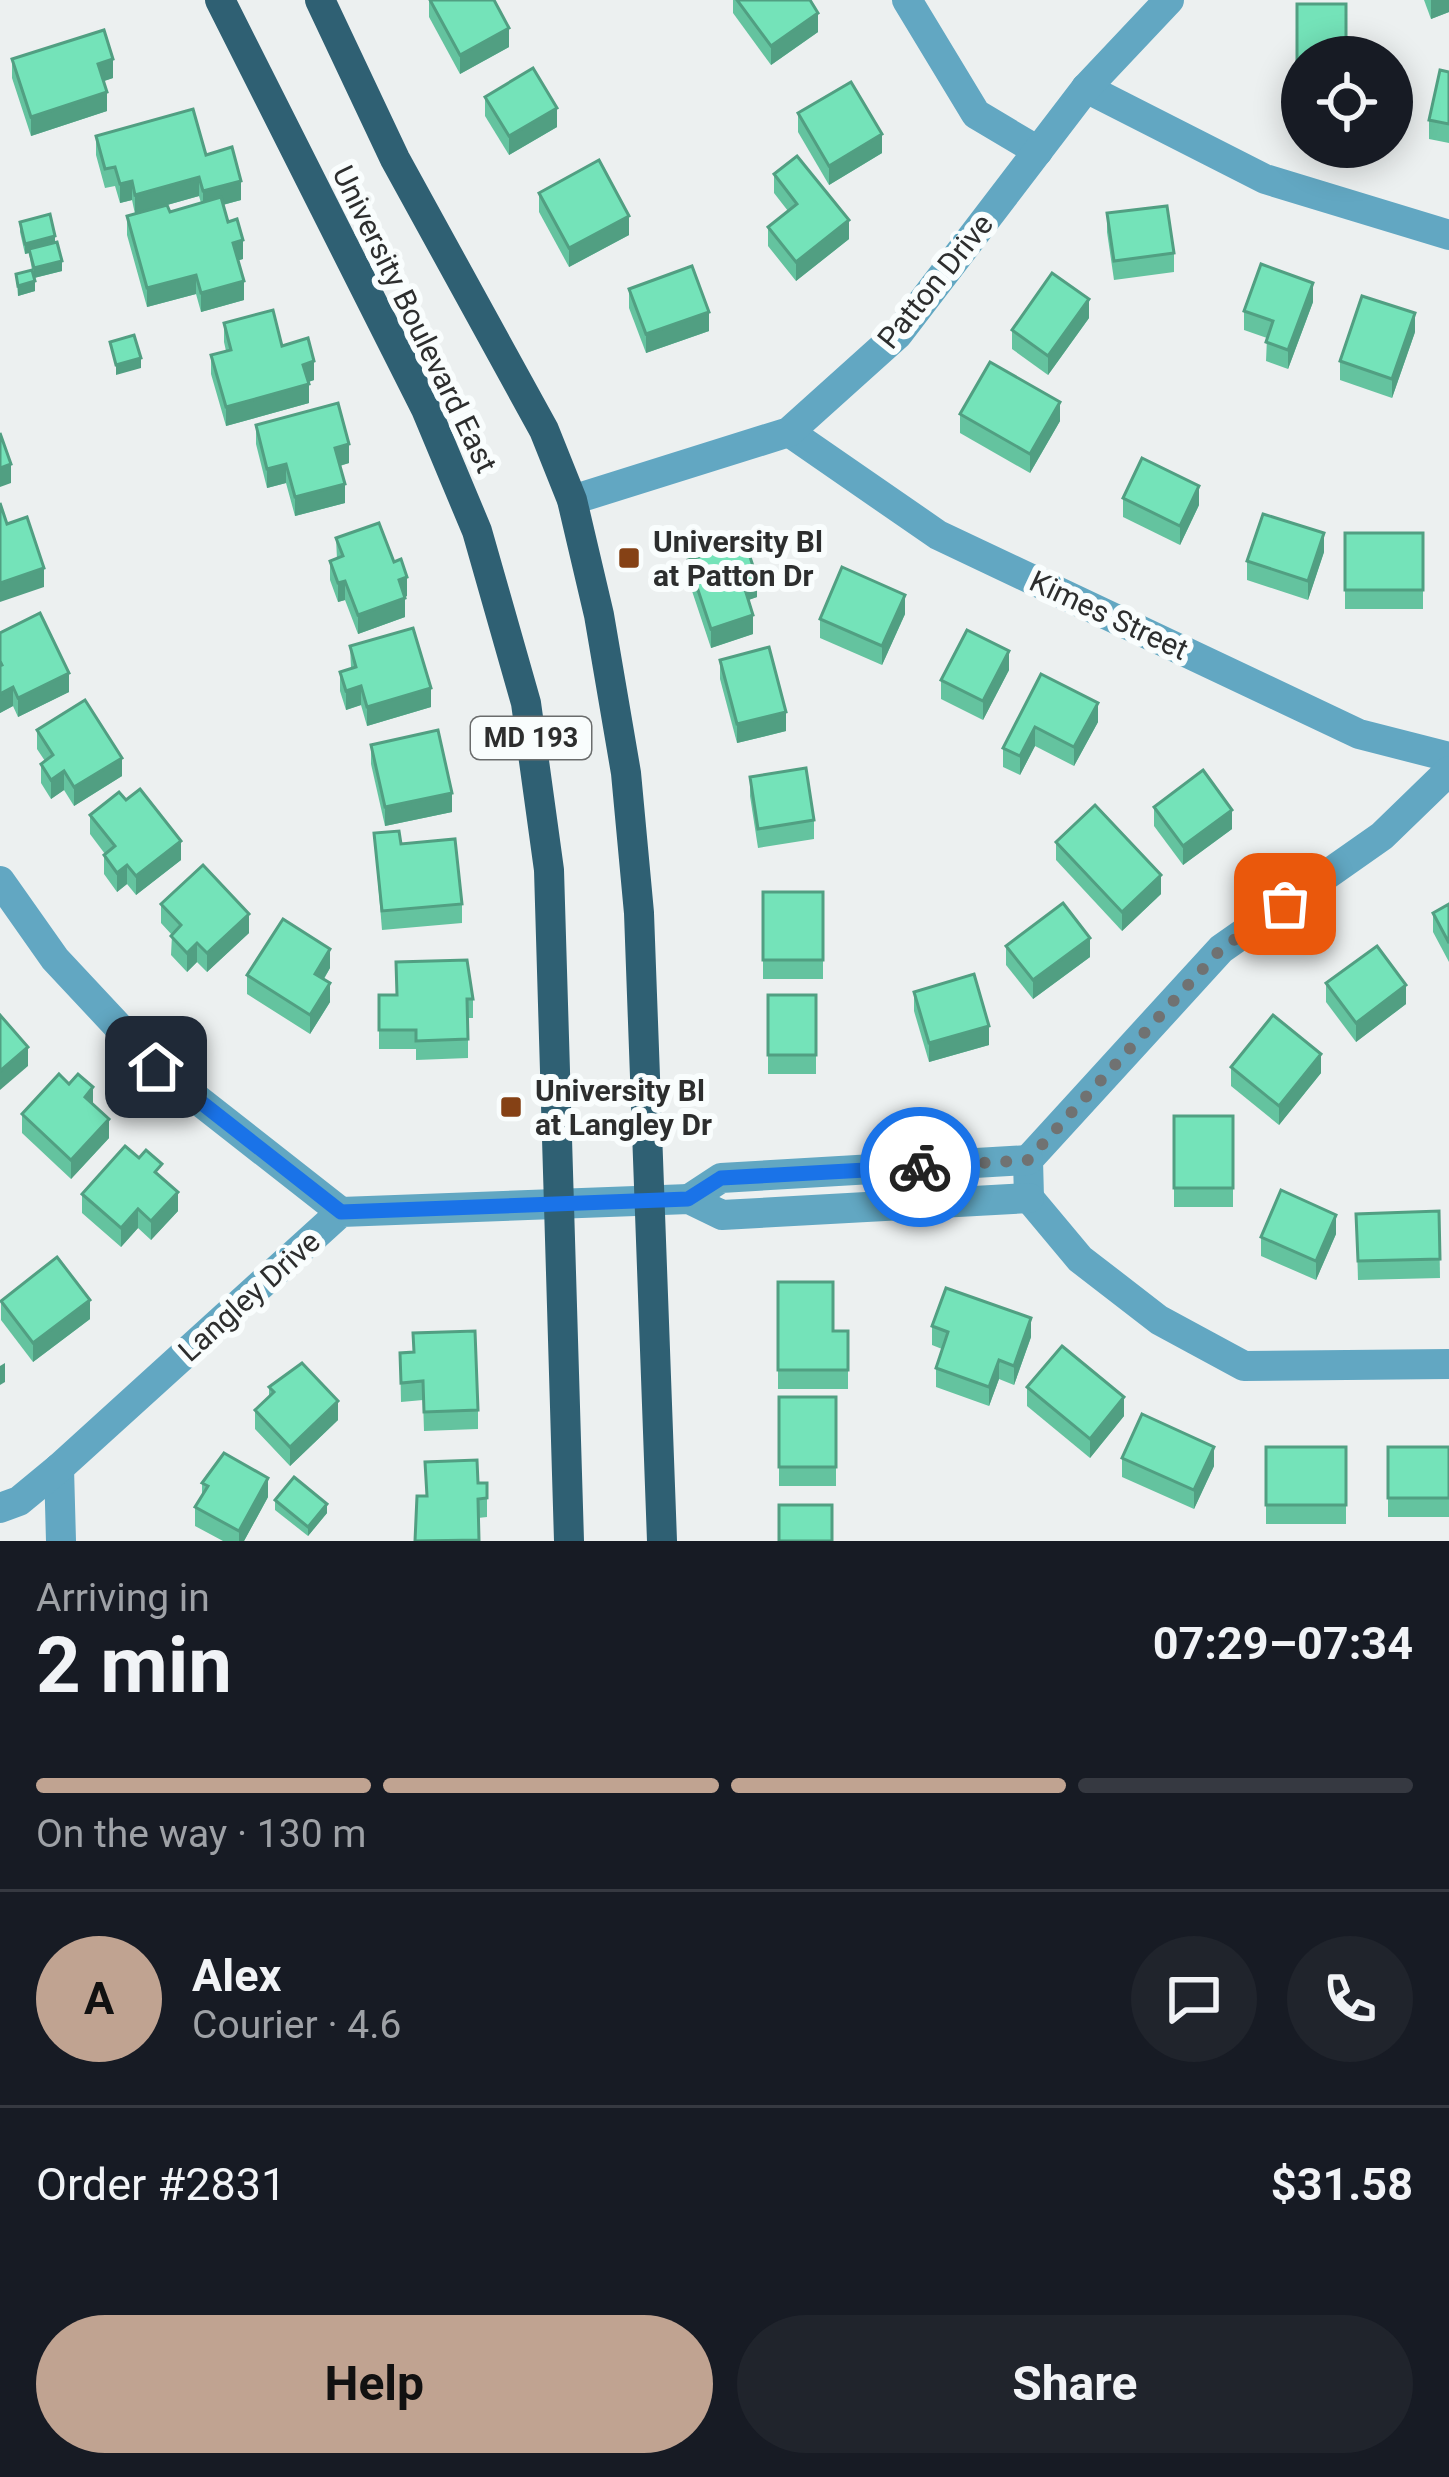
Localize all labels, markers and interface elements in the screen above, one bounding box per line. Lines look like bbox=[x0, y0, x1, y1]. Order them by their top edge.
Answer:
map controls bbox=[1281, 36, 1413, 168]
button: locate bbox=[1281, 36, 1413, 168]
street label: University Boulevard East bbox=[325, 160, 505, 478]
street label: Patton Drive bbox=[870, 207, 1000, 355]
place label: University Bl at Patton Dr bbox=[653, 524, 823, 593]
marker: University Bl at Patton Dr bbox=[616, 545, 642, 571]
street label: Kimes Street bbox=[1024, 563, 1194, 667]
road number: MD 193 bbox=[471, 717, 591, 759]
pin bbox=[1234, 853, 1336, 955]
icon: bag bbox=[1252, 871, 1318, 937]
pin bbox=[105, 1016, 207, 1118]
icon: home bbox=[123, 1034, 189, 1100]
place label: University Bl at Langley Dr bbox=[535, 1073, 712, 1142]
marker: University Bl at Langley Dr bbox=[498, 1094, 524, 1120]
courier bbox=[860, 1107, 980, 1227]
icon: bike bbox=[887, 1134, 953, 1200]
street label: Langley Drive bbox=[171, 1223, 327, 1369]
text: Arriving in bbox=[36, 1575, 210, 1621]
text: 07:29–07:34 bbox=[1153, 1617, 1413, 1670]
text: 2 min bbox=[36, 1620, 232, 1711]
text: On the way · 130 m bbox=[36, 1811, 367, 1857]
button: chat bbox=[1131, 1936, 1257, 2062]
button: phone bbox=[1287, 1936, 1413, 2062]
text: Alex bbox=[192, 1949, 281, 2002]
text: A bbox=[84, 1972, 114, 2025]
text: Courier · 4.6 bbox=[192, 2002, 401, 2048]
text: Order #2831 bbox=[36, 2158, 286, 2211]
text: $31.58 bbox=[1271, 2158, 1413, 2211]
button: Help bbox=[36, 2315, 713, 2453]
button: Share bbox=[737, 2315, 1413, 2453]

